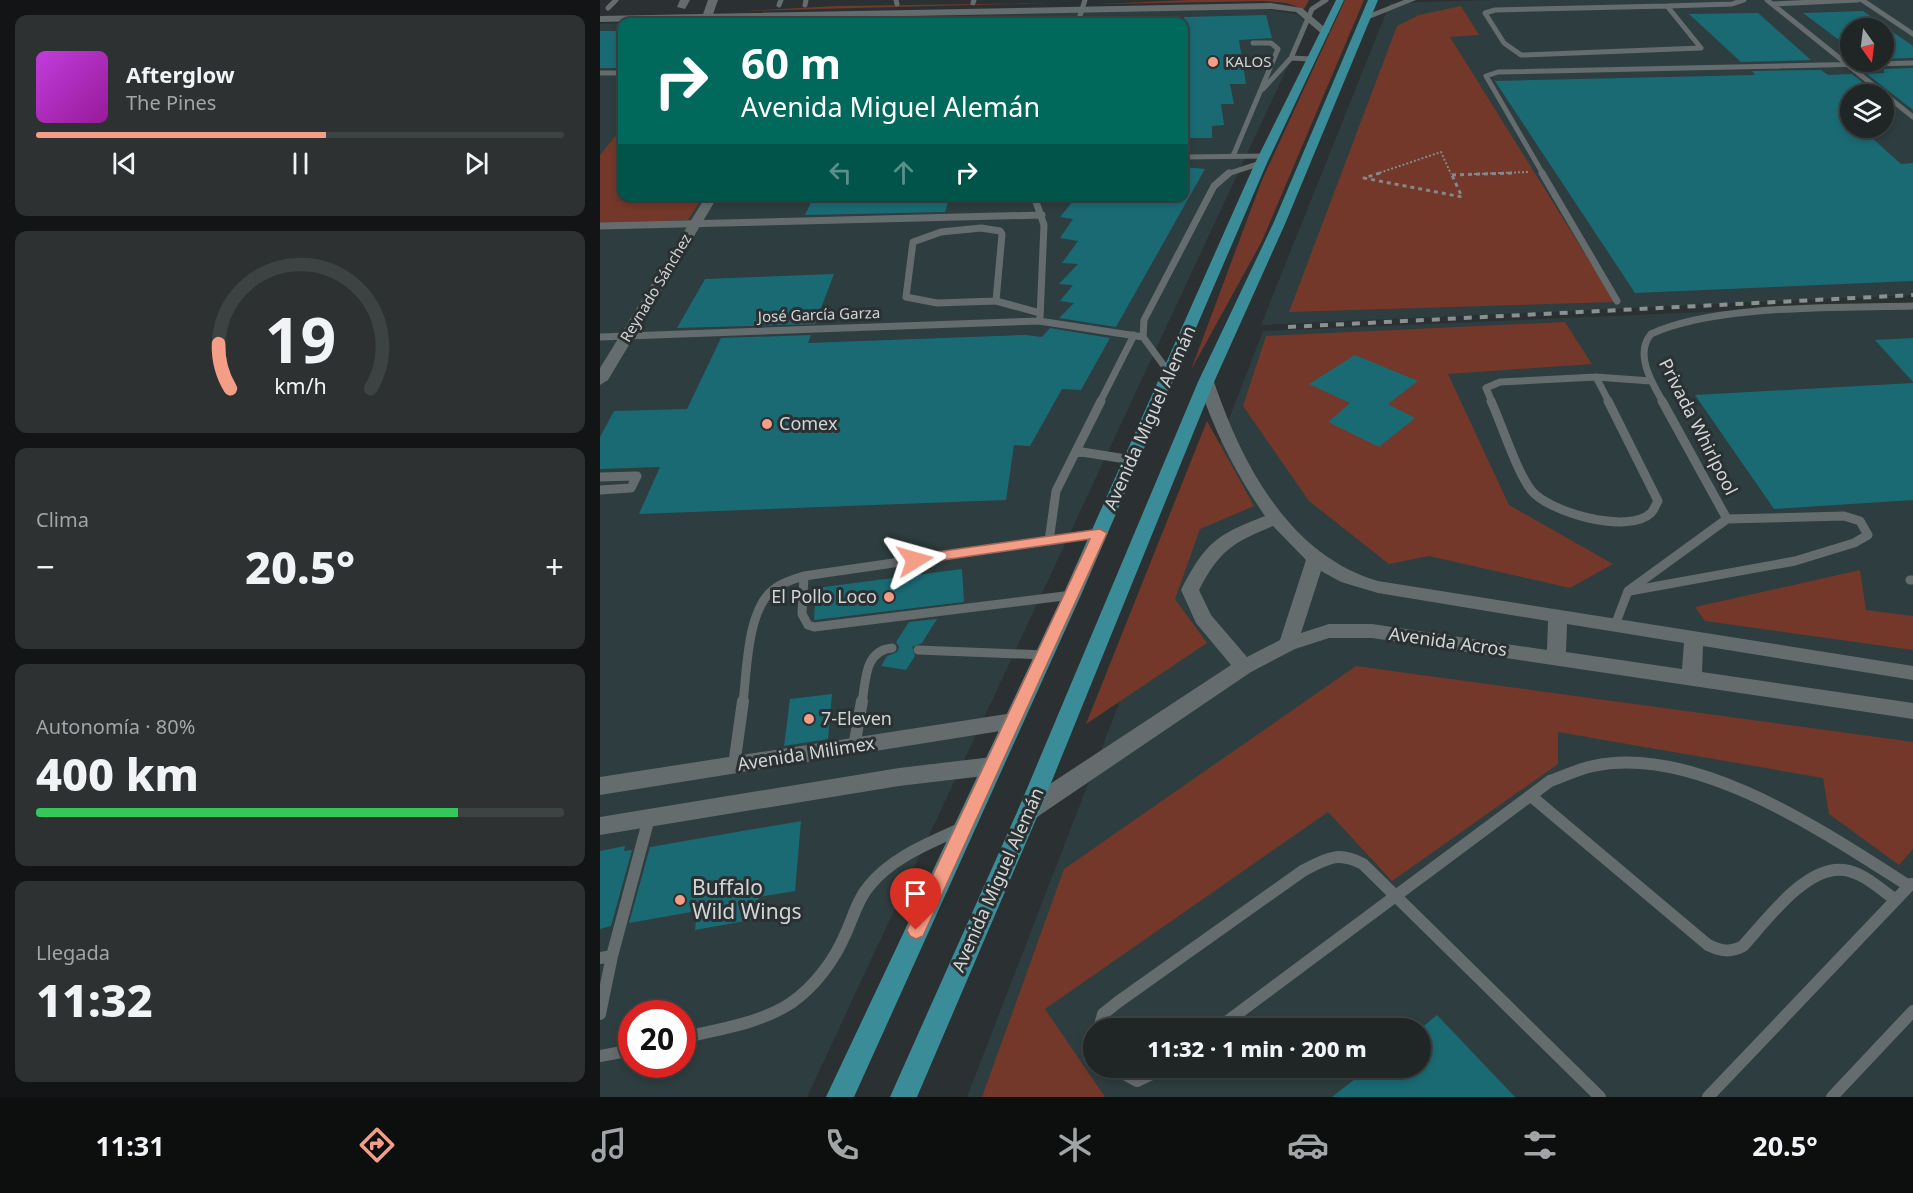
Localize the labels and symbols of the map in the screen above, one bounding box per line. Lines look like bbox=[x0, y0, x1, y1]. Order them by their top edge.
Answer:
north arrow bbox=[1840, 18, 1894, 72]
place label: KALOS bbox=[1225, 51, 1271, 71]
marker: KALOS bbox=[1206, 55, 1220, 69]
street label: Reynado Sánchez bbox=[615, 230, 695, 345]
street label: José García Garza bbox=[755, 302, 880, 326]
street label: Avenida Miguel Alemán bbox=[1098, 322, 1201, 514]
street label: Privada Whirlpool bbox=[1654, 354, 1744, 499]
place label: Comex bbox=[779, 411, 838, 435]
marker: Comex bbox=[760, 417, 774, 431]
position arrow bbox=[883, 528, 947, 592]
place label: El Pollo Loco bbox=[771, 584, 877, 608]
marker: El Pollo Loco bbox=[882, 590, 896, 604]
street label: Avenida Acros bbox=[1387, 621, 1509, 661]
place label: 7-Eleven bbox=[821, 706, 892, 730]
marker: 7-Eleven bbox=[802, 712, 816, 726]
street label: Avenida Milimex bbox=[735, 730, 877, 776]
street label: Avenida Miguel Alemán bbox=[946, 784, 1049, 976]
pin bbox=[890, 868, 941, 930]
place label: Buffalo Wild Wings bbox=[692, 873, 802, 925]
marker: Buffalo Wild Wings bbox=[673, 893, 687, 907]
speed limit sign: 20 bbox=[618, 1000, 696, 1078]

